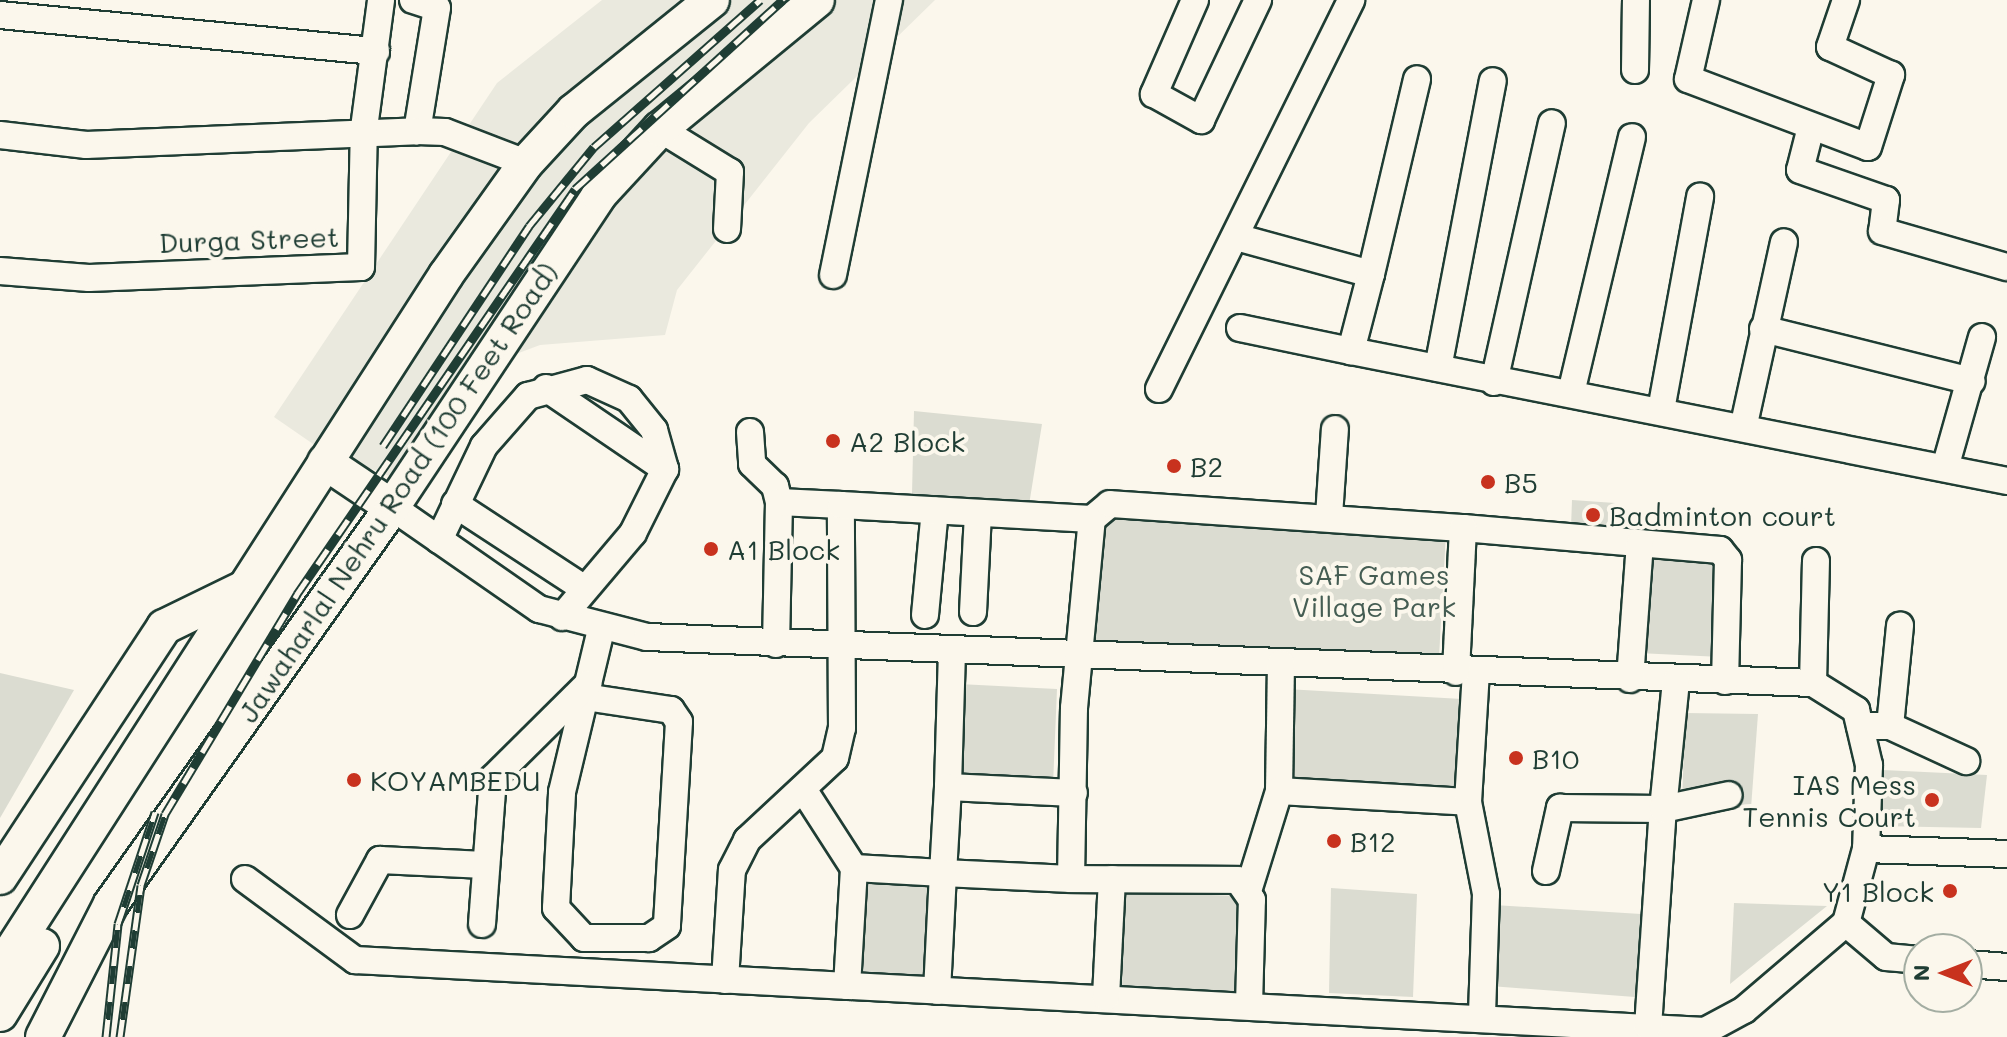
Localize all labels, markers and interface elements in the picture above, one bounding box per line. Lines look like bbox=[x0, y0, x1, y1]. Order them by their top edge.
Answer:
street label: Durga Street bbox=[158, 219, 340, 259]
street label: Jawaharlal Nehru Road (100 Feet Road) bbox=[230, 256, 564, 728]
place label: A2 Block bbox=[849, 424, 965, 458]
marker: A2 Block bbox=[824, 432, 842, 450]
place label: B2 bbox=[1190, 449, 1223, 483]
marker: B2 bbox=[1165, 457, 1183, 475]
place label: B5 bbox=[1504, 465, 1538, 499]
marker: B5 bbox=[1479, 473, 1497, 491]
place label: Badminton court bbox=[1609, 498, 1836, 532]
marker: Badminton court bbox=[1584, 506, 1602, 524]
place label: A1 Block bbox=[727, 532, 840, 566]
marker: A1 Block bbox=[702, 540, 720, 558]
park label: SAF Games Village Park bbox=[1292, 557, 1456, 623]
place label: B10 bbox=[1532, 741, 1579, 775]
marker: B10 bbox=[1507, 749, 1525, 767]
place label: KOYAMBEDU bbox=[370, 763, 541, 797]
place label: IAS Mess Tennis Court bbox=[1743, 767, 1916, 833]
marker: KOYAMBEDU bbox=[345, 771, 363, 789]
marker: IAS Mess Tennis Court bbox=[1923, 791, 1941, 809]
place label: B12 bbox=[1350, 824, 1395, 858]
marker: B12 bbox=[1325, 832, 1343, 850]
place label: Y1 Block bbox=[1822, 874, 1934, 908]
marker: Y1 Block bbox=[1941, 882, 1959, 900]
north arrow bbox=[1903, 933, 1983, 1013]
text: N bbox=[1906, 965, 1935, 981]

